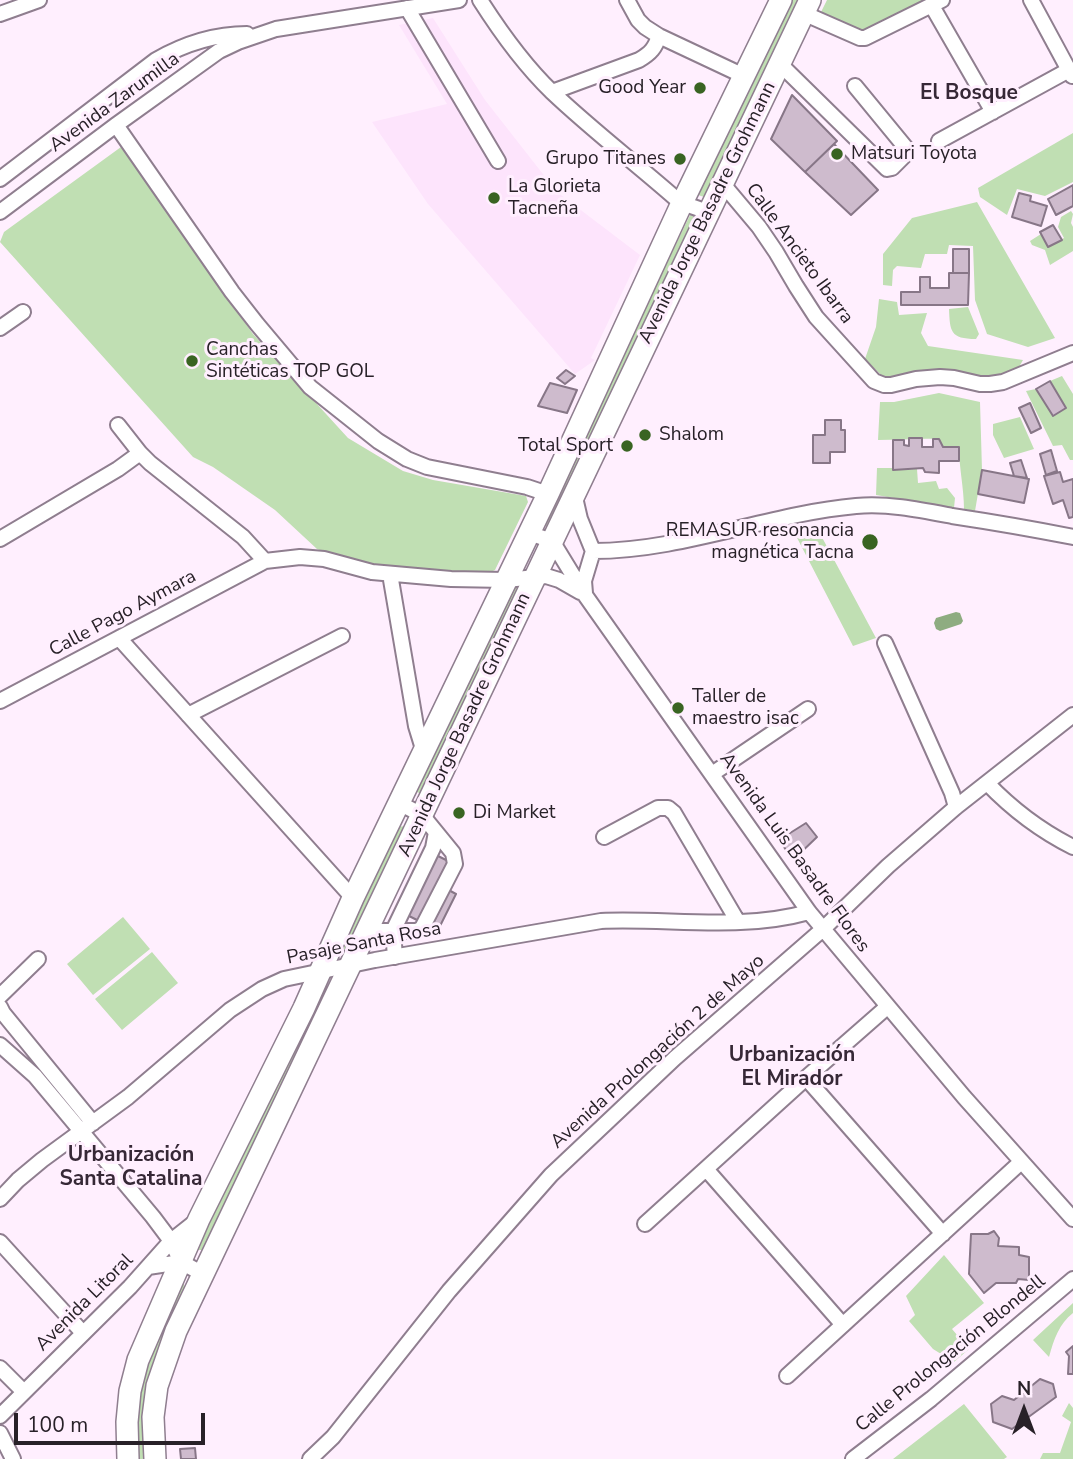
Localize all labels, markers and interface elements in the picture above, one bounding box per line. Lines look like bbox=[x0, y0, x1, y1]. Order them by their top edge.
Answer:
street label: Avenida Zarumilla bbox=[46, 48, 184, 158]
place label: Good Year bbox=[598, 77, 686, 99]
street label: Avenida Jorge Basadre Grohmann bbox=[635, 78, 781, 348]
marker: Good Year bbox=[692, 80, 708, 96]
district label: El Bosque bbox=[920, 81, 1018, 107]
place label: Matsuri Toyota bbox=[851, 143, 977, 165]
marker: Matsuri Toyota bbox=[829, 146, 845, 162]
place label: Grupo Titanes bbox=[546, 148, 666, 170]
marker: Grupo Titanes bbox=[672, 151, 688, 167]
place label: La Glorieta Tacneña bbox=[508, 176, 601, 220]
street label: Calle Ancieto Ibarra bbox=[740, 179, 858, 329]
marker: La Glorieta Tacneña bbox=[486, 190, 502, 206]
place label: Canchas Sintéticas TOP GOL bbox=[206, 339, 374, 383]
marker: Canchas Sintéticas TOP GOL bbox=[184, 353, 200, 369]
place label: Shalom bbox=[659, 424, 724, 446]
marker: Shalom bbox=[637, 427, 653, 443]
place label: Total Sport bbox=[518, 435, 613, 457]
marker: Total Sport bbox=[619, 438, 635, 454]
place label: REMASUR resonancia magnética Tacna bbox=[666, 520, 854, 564]
marker: REMASUR resonancia magnética Tacna bbox=[860, 532, 880, 552]
street label: Calle Pago Aymara bbox=[46, 566, 200, 662]
street label: Avenida Jorge Basadre Grohmann bbox=[394, 589, 536, 861]
place label: Taller de maestro isac bbox=[692, 686, 799, 730]
marker: Taller de maestro isac bbox=[670, 700, 686, 716]
street label: Avenida Luis Basadre Flores bbox=[714, 749, 874, 957]
place label: Di Market bbox=[473, 802, 556, 824]
marker: Di Market bbox=[451, 805, 467, 821]
street label: Pasaje Santa Rosa bbox=[285, 918, 443, 970]
street label: Avenida Prolongación 2 de Mayo bbox=[546, 950, 770, 1154]
district label: Urbanización El Mirador bbox=[729, 1043, 855, 1093]
district label: Urbanización Santa Catalina bbox=[60, 1143, 202, 1193]
street label: Avenida Litoral bbox=[31, 1249, 139, 1357]
street label: Calle Prolongación Blondell bbox=[852, 1270, 1050, 1438]
north arrow bbox=[989, 1375, 1059, 1445]
text: N bbox=[1017, 1376, 1031, 1402]
scale bar bbox=[18, 1400, 208, 1444]
text: 100 m bbox=[27, 1411, 88, 1439]

